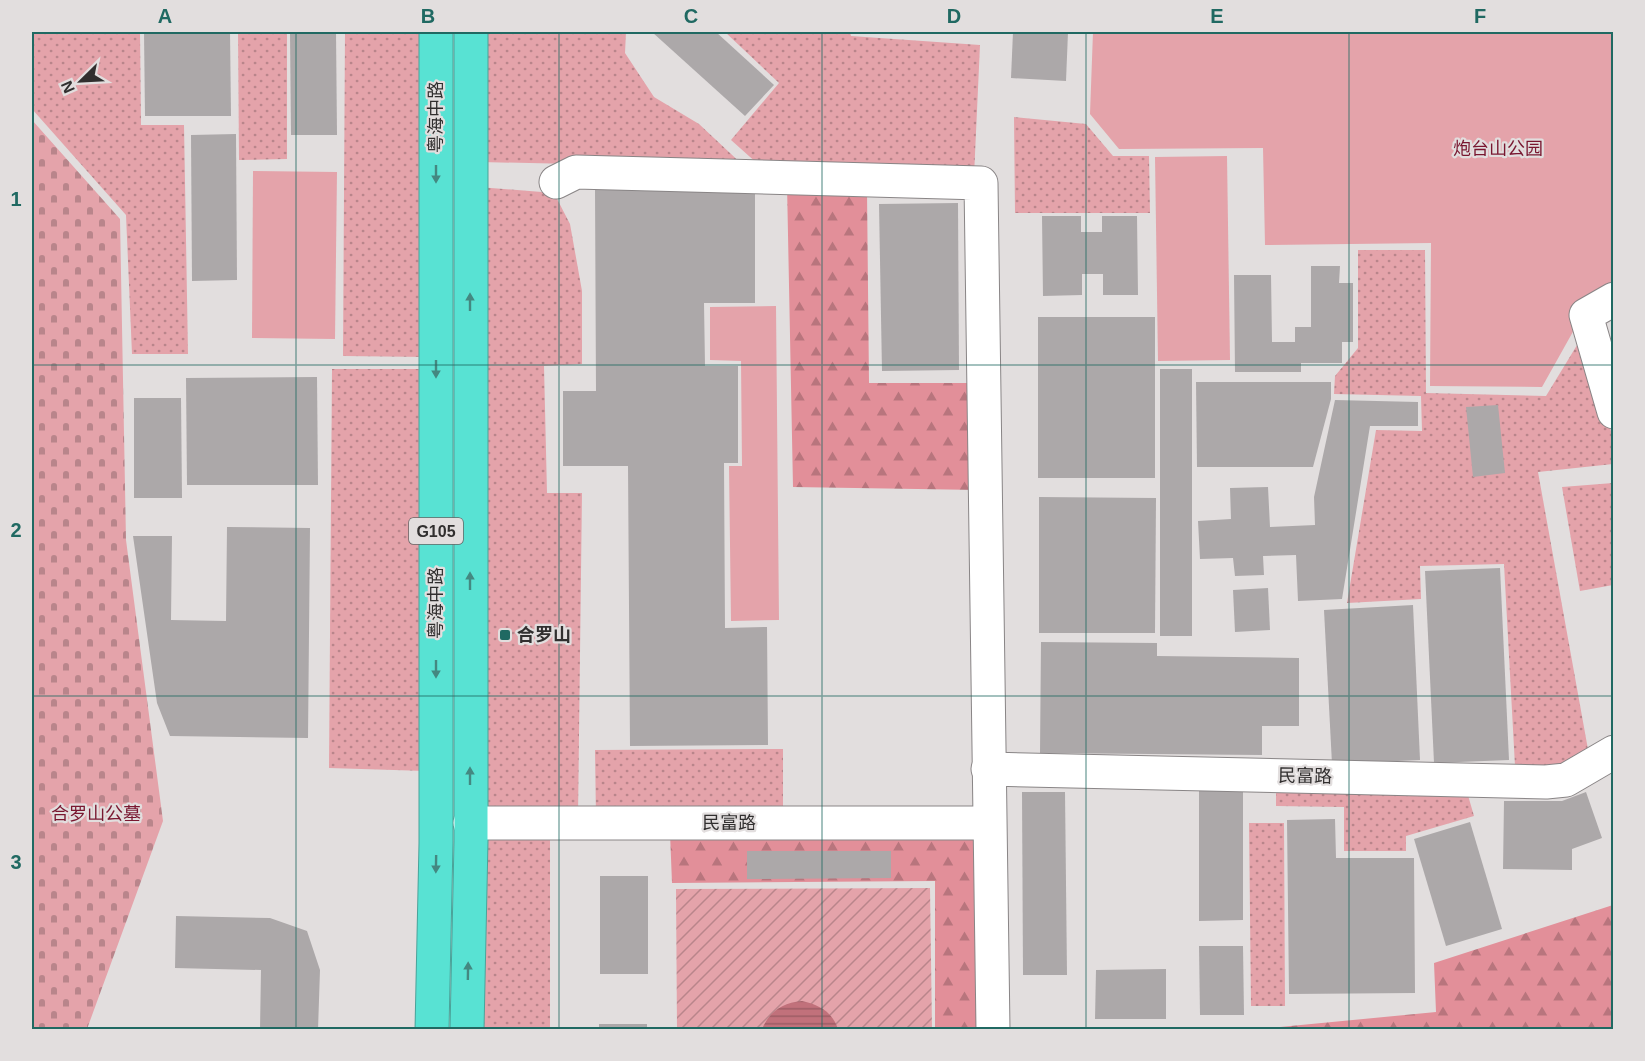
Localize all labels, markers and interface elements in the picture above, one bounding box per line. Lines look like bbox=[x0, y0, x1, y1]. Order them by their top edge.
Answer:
text: A bbox=[158, 5, 172, 27]
text: B bbox=[421, 5, 435, 27]
text: C bbox=[684, 5, 698, 27]
text: D bbox=[947, 5, 961, 27]
text: E bbox=[1210, 5, 1224, 27]
text: F bbox=[1474, 5, 1486, 27]
north arrow bbox=[51, 51, 111, 111]
text: N bbox=[58, 78, 78, 96]
street label: 粤海中路 bbox=[426, 81, 446, 153]
park label: 炮台山公园 bbox=[1453, 139, 1543, 159]
one-way arrow bbox=[431, 164, 441, 183]
text: 1 bbox=[10, 188, 22, 210]
one-way arrow bbox=[465, 293, 475, 312]
one-way arrow bbox=[431, 359, 441, 378]
road number: G105 bbox=[409, 518, 463, 544]
text: 2 bbox=[10, 519, 22, 541]
street label: 粤海中路 bbox=[426, 567, 446, 639]
one-way arrow bbox=[465, 572, 475, 591]
place label: 合罗山 bbox=[517, 625, 571, 645]
marker: 合罗山 bbox=[498, 628, 512, 642]
one-way arrow bbox=[431, 659, 441, 678]
street label: 民富路 bbox=[1278, 766, 1332, 786]
one-way arrow bbox=[465, 767, 475, 786]
park label: 合罗山公墓 bbox=[51, 804, 141, 824]
street label: 民富路 bbox=[702, 813, 756, 833]
text: 3 bbox=[10, 851, 22, 873]
one-way arrow bbox=[431, 854, 440, 873]
one-way arrow bbox=[464, 962, 473, 981]

